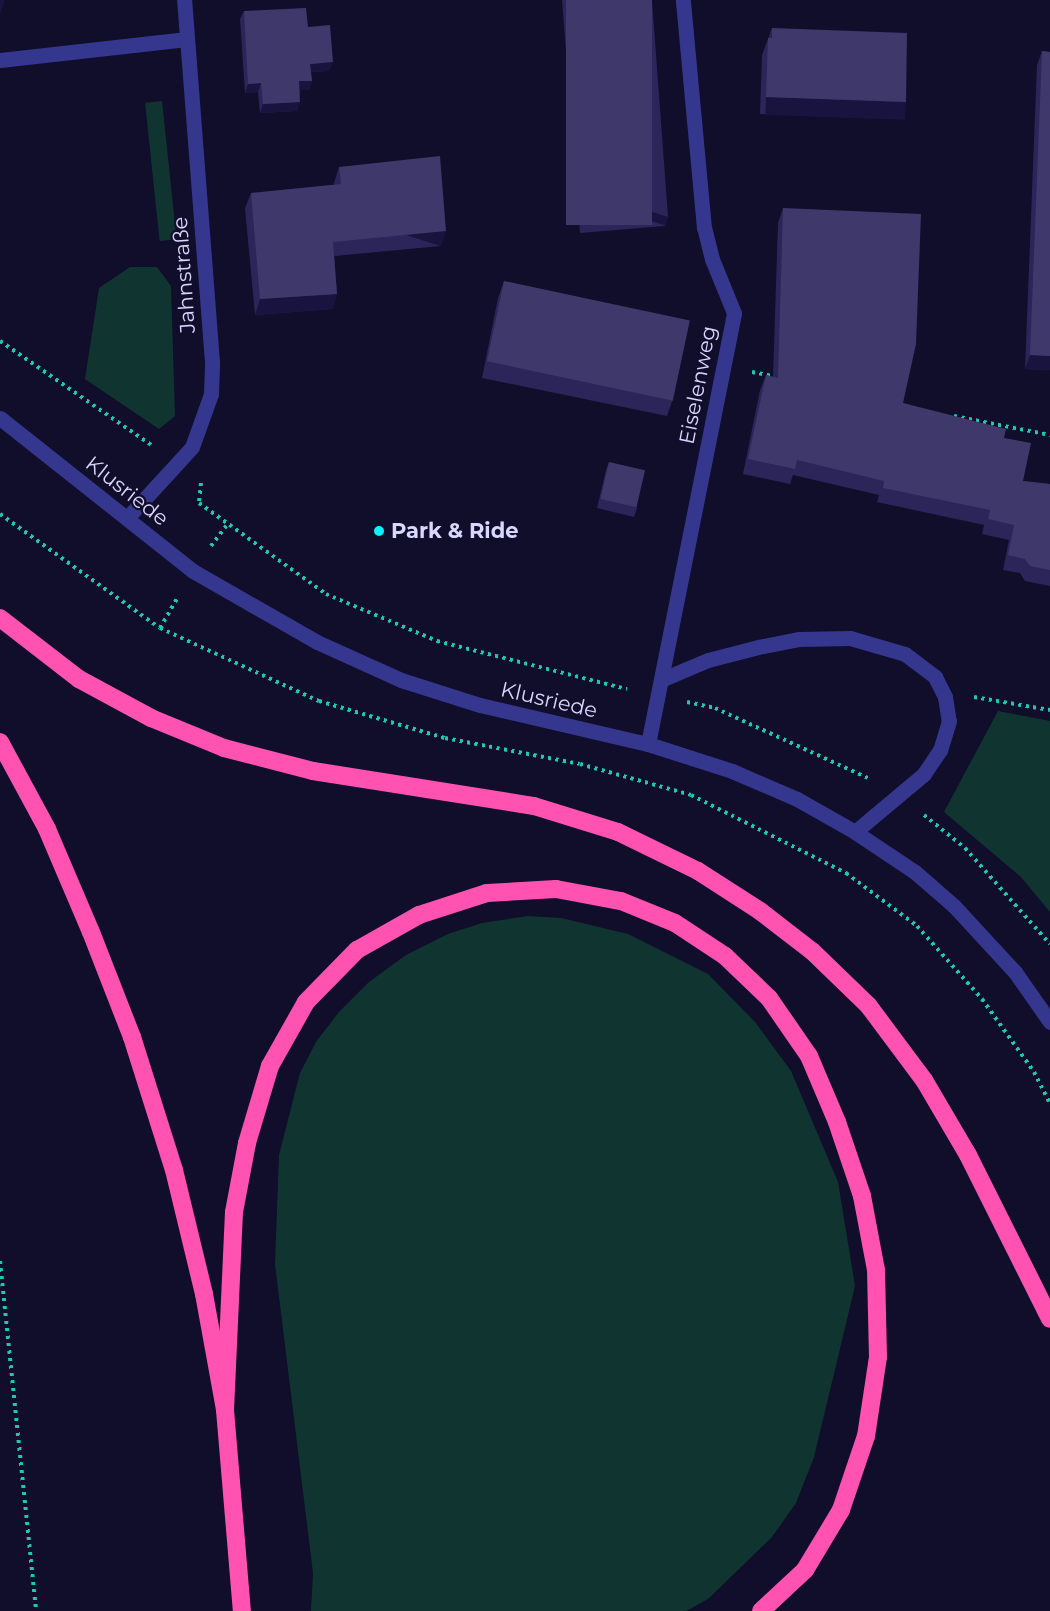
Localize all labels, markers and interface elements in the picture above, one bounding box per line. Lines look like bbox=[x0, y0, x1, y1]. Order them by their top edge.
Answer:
street label: Jahnstraße bbox=[167, 216, 201, 334]
street label: Eiselenweg bbox=[674, 324, 722, 446]
street label: Klusriede bbox=[80, 451, 174, 531]
place label: Park & Ride bbox=[391, 518, 518, 544]
marker: Park & Ride bbox=[372, 524, 386, 538]
street label: Klusriede bbox=[498, 677, 600, 723]

